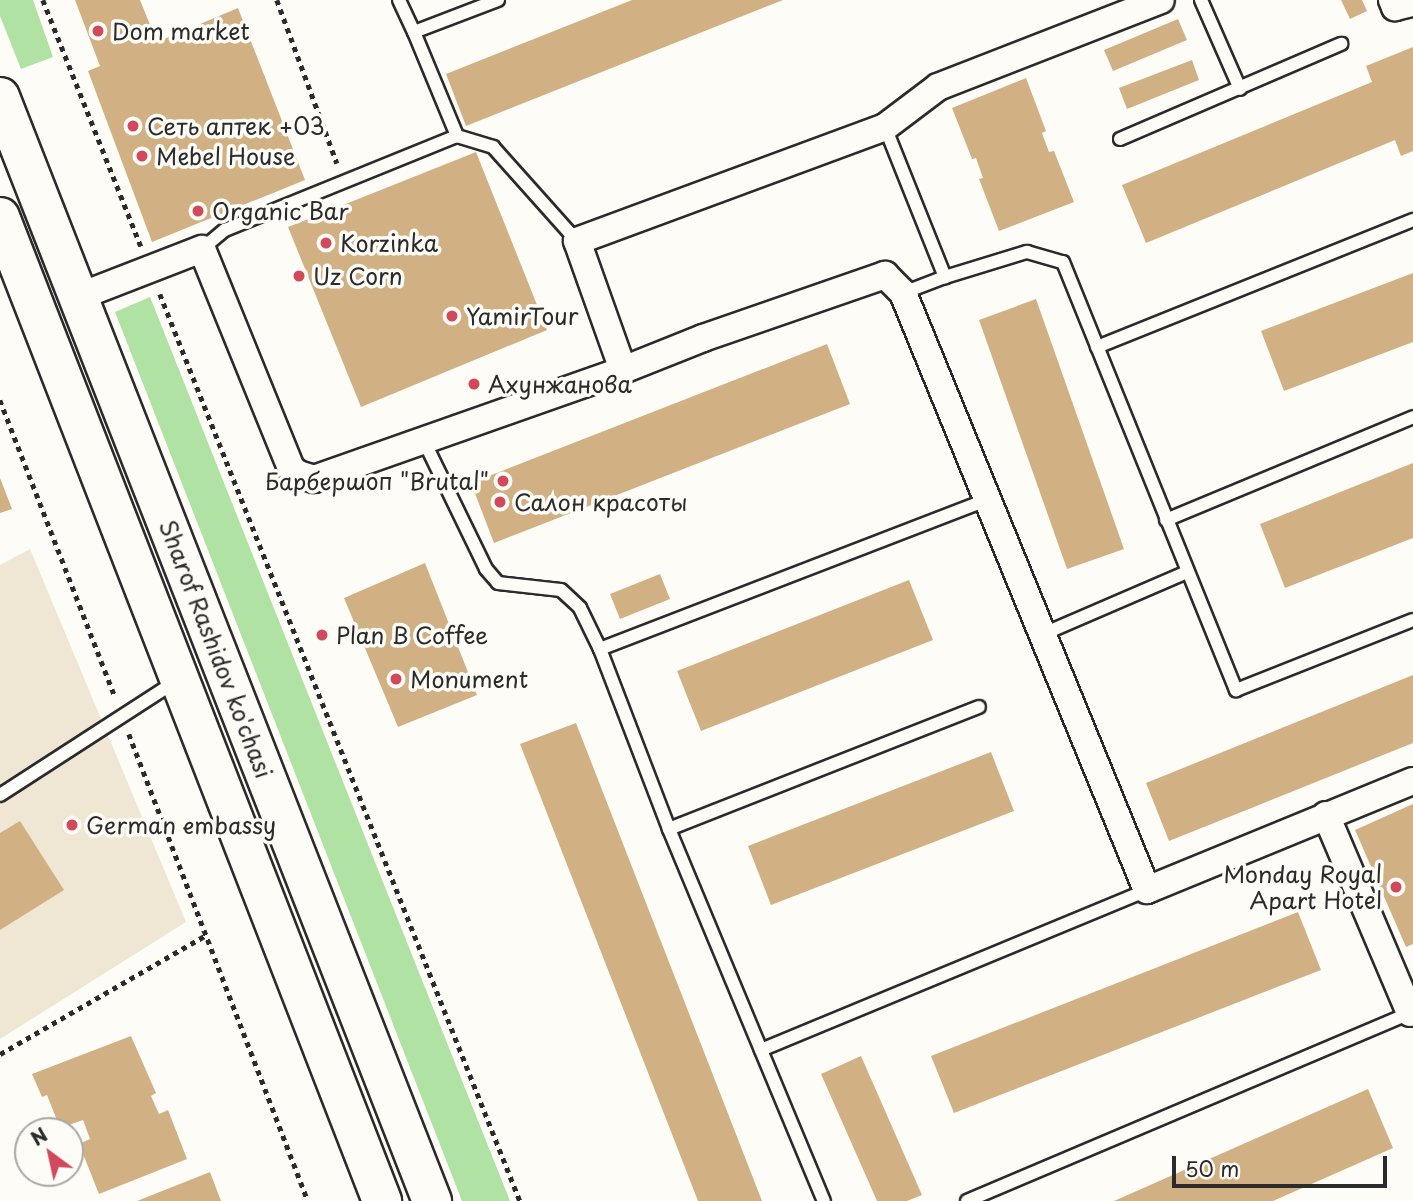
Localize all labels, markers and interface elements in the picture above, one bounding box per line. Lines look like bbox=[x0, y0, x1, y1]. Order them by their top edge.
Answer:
place label: Dom market bbox=[112, 17, 251, 45]
marker: Dom market bbox=[90, 23, 106, 39]
place label: Сеть аптек +03 bbox=[147, 112, 325, 140]
marker: Сеть аптек +03 bbox=[125, 118, 141, 134]
place label: Mebel House bbox=[156, 142, 296, 170]
marker: Mebel House bbox=[134, 148, 150, 164]
place label: Organic Bar bbox=[212, 197, 348, 225]
marker: Organic Bar bbox=[190, 203, 206, 219]
place label: Korzinka bbox=[340, 229, 438, 257]
marker: Korzinka bbox=[318, 235, 334, 251]
place label: Uz Corn bbox=[313, 262, 403, 290]
marker: Uz Corn bbox=[291, 268, 307, 284]
place label: YamirTour bbox=[466, 302, 578, 330]
marker: YamirTour bbox=[444, 308, 460, 324]
place label: Ахунжанова bbox=[488, 370, 632, 398]
marker: Ахунжанова bbox=[466, 376, 482, 392]
place label: Барбершоп "Brutal" bbox=[265, 467, 489, 495]
marker: Барбершоп "Brutal" bbox=[495, 473, 511, 489]
place label: Салон красоты bbox=[514, 488, 686, 516]
marker: Салон красоты bbox=[492, 494, 508, 510]
street label: Sharof Rashidov ko'chasi bbox=[154, 515, 278, 783]
place label: Plan B Coffee bbox=[336, 621, 488, 649]
marker: Plan B Coffee bbox=[314, 627, 330, 643]
place label: Monument bbox=[410, 665, 528, 693]
marker: Monument bbox=[388, 671, 404, 687]
place label: German embassy bbox=[86, 811, 276, 839]
marker: German embassy bbox=[64, 817, 80, 833]
place label: Monday Royal Apart Hotel bbox=[1223, 860, 1382, 914]
marker: Monday Royal Apart Hotel bbox=[1388, 879, 1404, 895]
north arrow bbox=[14, 1117, 84, 1187]
text: N bbox=[25, 1120, 53, 1152]
scale bar bbox=[1175, 1142, 1390, 1186]
text: 50 m bbox=[1185, 1152, 1239, 1184]

